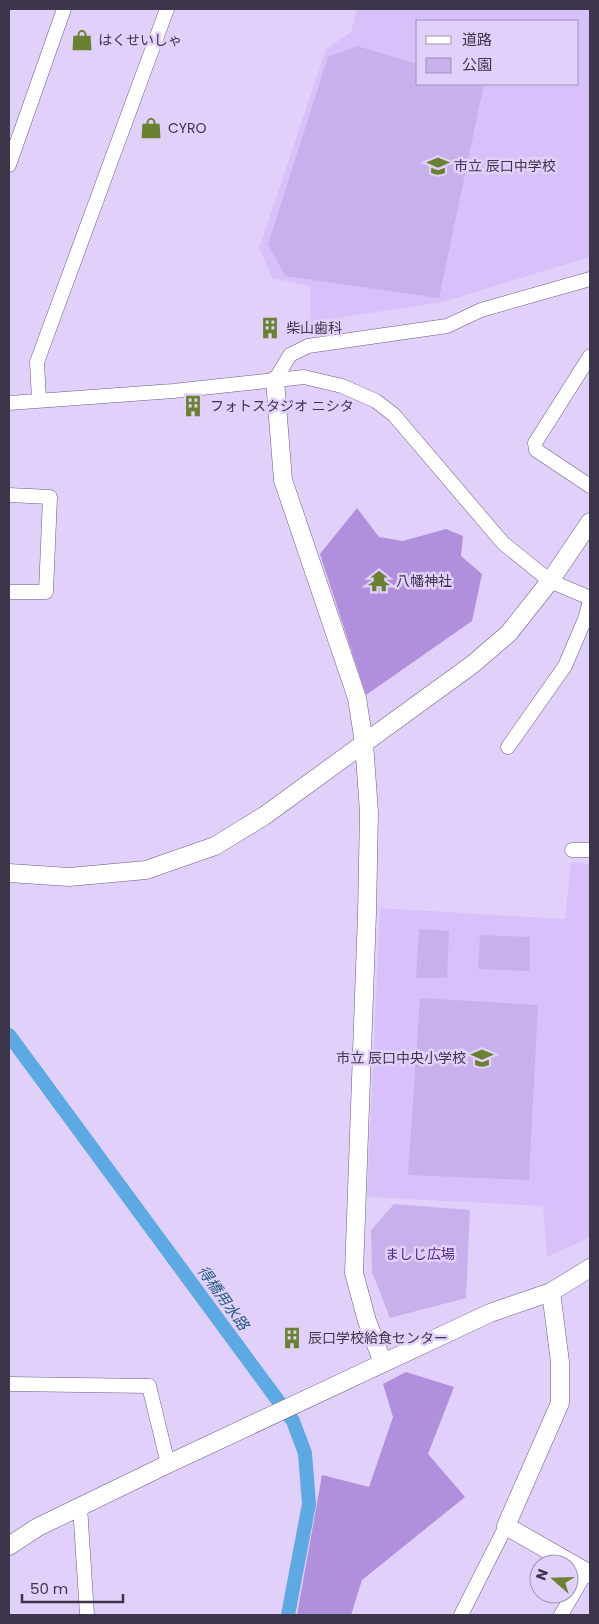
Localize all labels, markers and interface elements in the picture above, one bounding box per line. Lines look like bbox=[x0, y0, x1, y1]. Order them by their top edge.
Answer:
legend bbox=[416, 20, 579, 85]
shop icon: はくせいしゃ bbox=[69, 27, 95, 53]
text: 道路 bbox=[462, 29, 492, 50]
place label: はくせいしゃ bbox=[98, 30, 182, 50]
text: 公園 bbox=[462, 54, 492, 75]
shop icon: CYRO bbox=[138, 115, 164, 141]
place label: CYRO bbox=[168, 118, 207, 138]
school or university icon: 市立 辰口中学校 bbox=[425, 153, 451, 179]
place label: 市立 辰口中学校 bbox=[454, 156, 556, 176]
building icon: 柴山歯科 bbox=[257, 315, 283, 341]
place label: 柴山歯科 bbox=[286, 318, 342, 338]
building icon: フォトスタジオ ニシタ bbox=[180, 393, 206, 419]
place label: フォトスタジオ ニシタ bbox=[210, 396, 354, 416]
temple icon: 八幡神社 bbox=[366, 568, 392, 594]
place label: 八幡神社 bbox=[396, 571, 452, 591]
school or university icon: 市立 辰口中央小学校 bbox=[469, 1045, 495, 1071]
place label: 市立 辰口中央小学校 bbox=[336, 1048, 466, 1068]
park label: ましじ広場 bbox=[385, 1244, 455, 1264]
water label: 得橋用水路 bbox=[193, 1261, 255, 1336]
building icon: 辰口学校給食センター bbox=[279, 1325, 305, 1351]
place label: 辰口学校給食センター bbox=[308, 1328, 448, 1348]
north arrow bbox=[529, 1554, 579, 1604]
text: N bbox=[531, 1566, 553, 1583]
scale bar bbox=[22, 1572, 124, 1604]
text: 50 m bbox=[30, 1578, 68, 1599]

